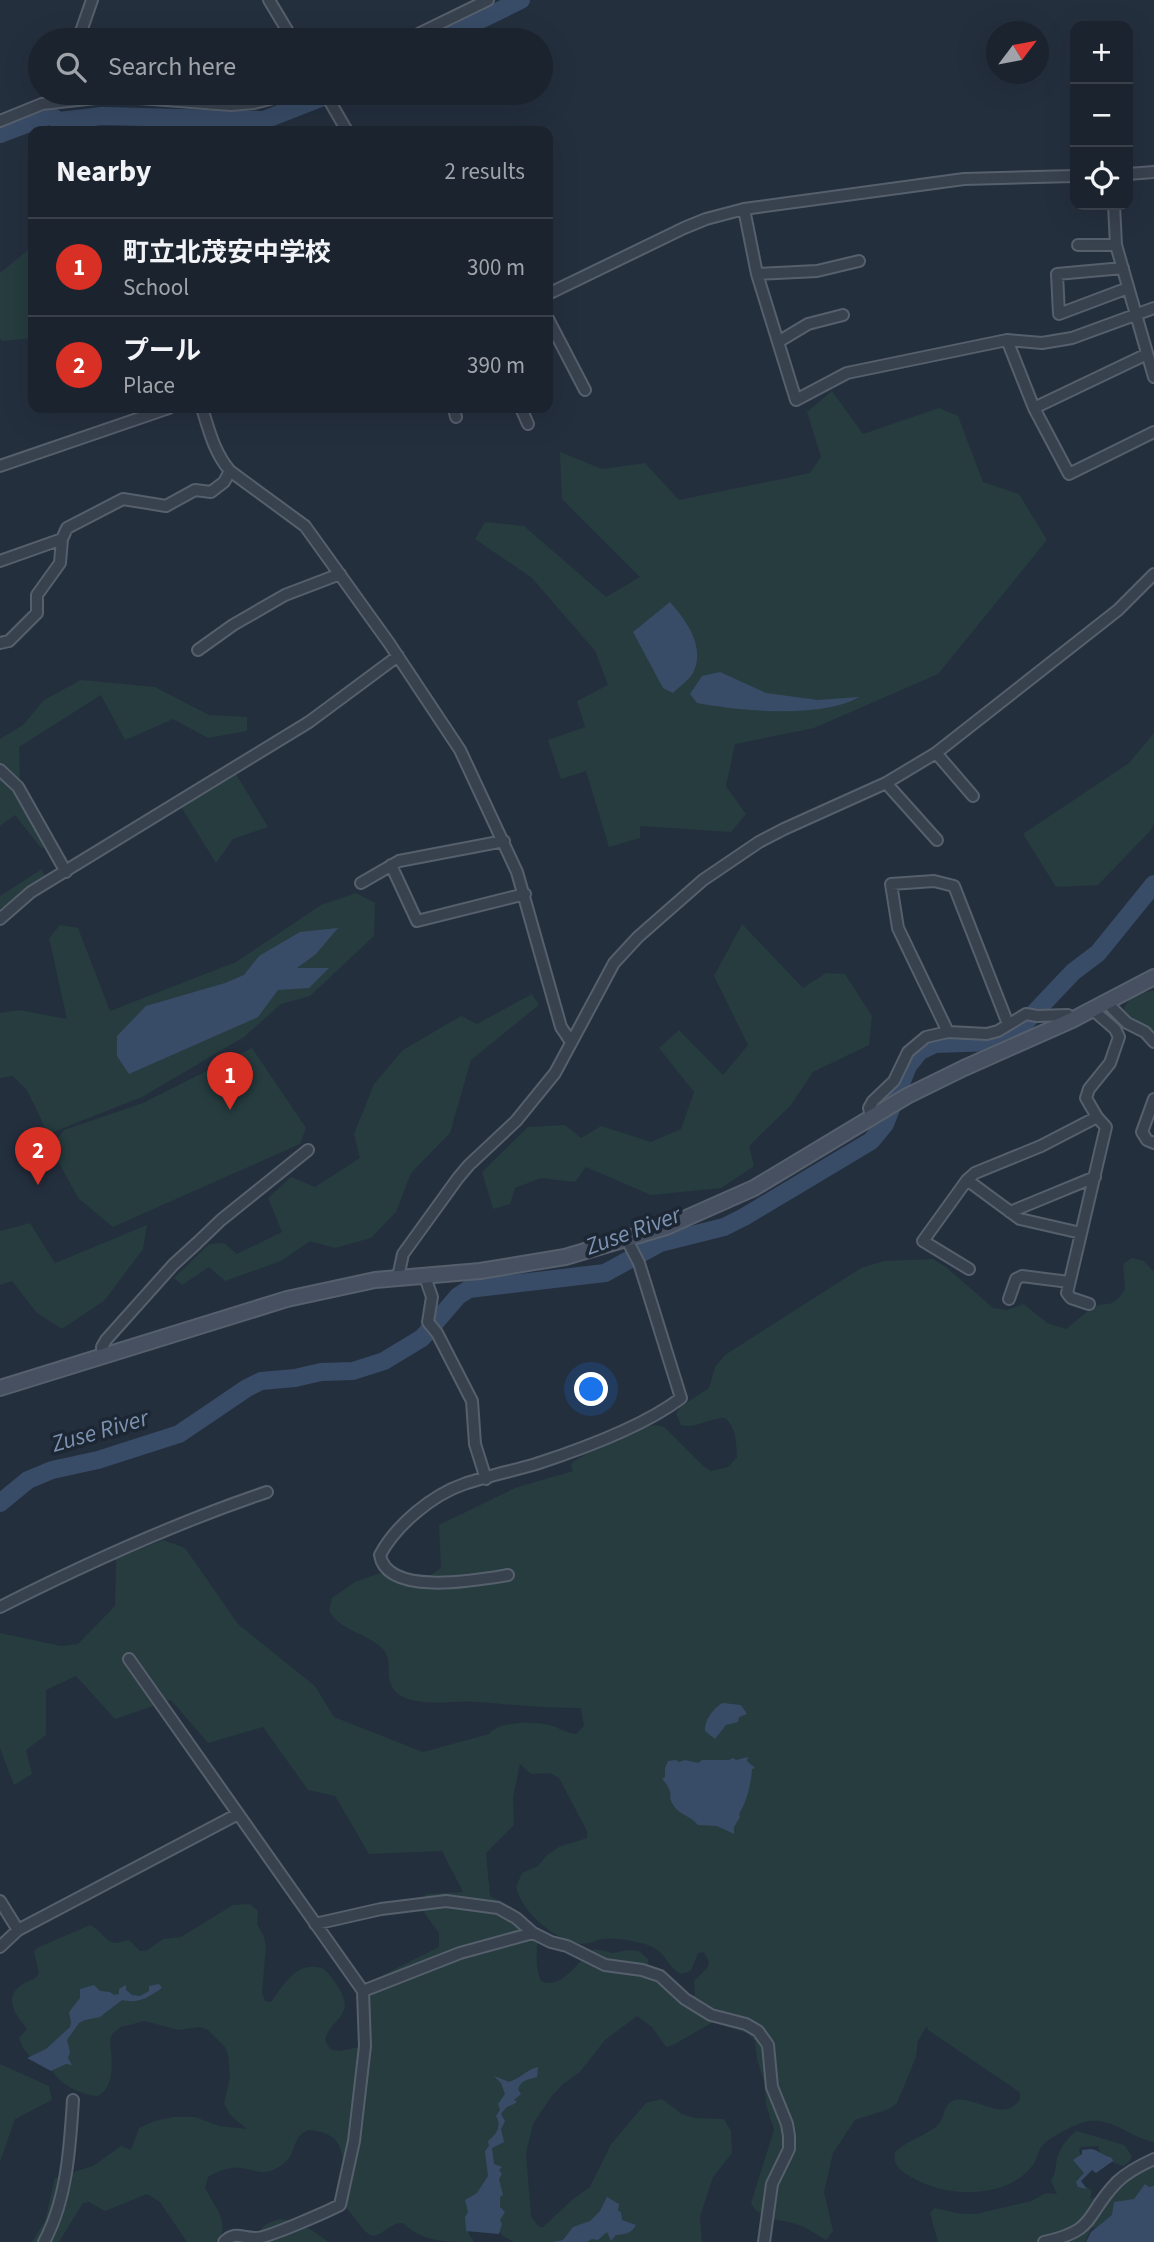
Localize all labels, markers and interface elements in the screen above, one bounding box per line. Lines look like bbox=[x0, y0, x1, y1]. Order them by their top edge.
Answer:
north arrow bbox=[986, 21, 1049, 84]
map controls bbox=[1070, 21, 1133, 210]
button: + bbox=[1070, 21, 1133, 84]
search box bbox=[28, 28, 553, 105]
icon: search bbox=[52, 48, 90, 86]
text: Search here bbox=[108, 48, 236, 85]
button: − bbox=[1070, 84, 1133, 147]
button: locate bbox=[1070, 147, 1133, 210]
text: Nearby bbox=[56, 150, 151, 193]
text: 2 results bbox=[445, 155, 525, 188]
text: 町立北茂安中学校 bbox=[123, 234, 331, 271]
text: 1 bbox=[73, 251, 85, 284]
text: 300 m bbox=[467, 251, 525, 284]
text: School bbox=[123, 271, 189, 304]
text: プール bbox=[123, 332, 201, 369]
text: 2 bbox=[73, 349, 85, 382]
text: 390 m bbox=[467, 349, 525, 382]
text: Place bbox=[123, 369, 175, 402]
pin: 1 bbox=[207, 1052, 253, 1110]
pin: 2 bbox=[15, 1127, 61, 1185]
water label: Zuse River bbox=[579, 1197, 687, 1265]
your location bbox=[574, 1372, 608, 1406]
water label: Zuse River bbox=[46, 1400, 154, 1462]

